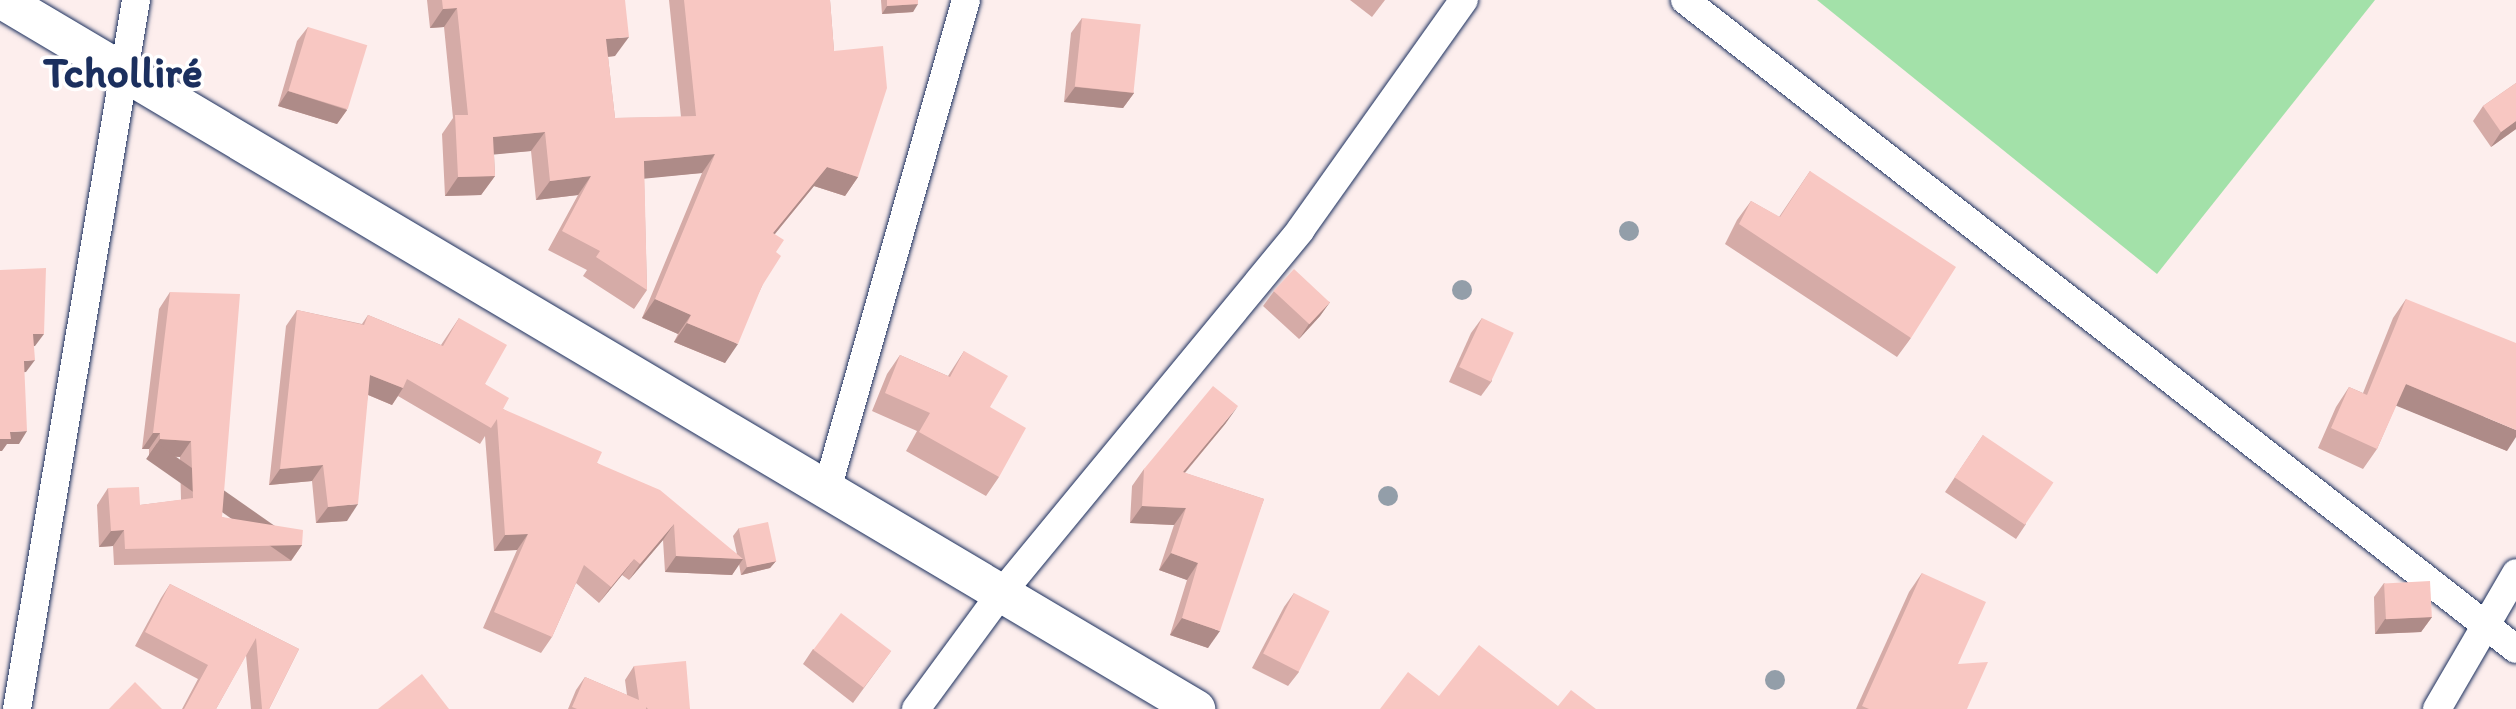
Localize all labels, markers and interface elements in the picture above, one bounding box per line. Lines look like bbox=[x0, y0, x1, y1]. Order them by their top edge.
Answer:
district label: Tcholliré bbox=[43, 46, 203, 98]

